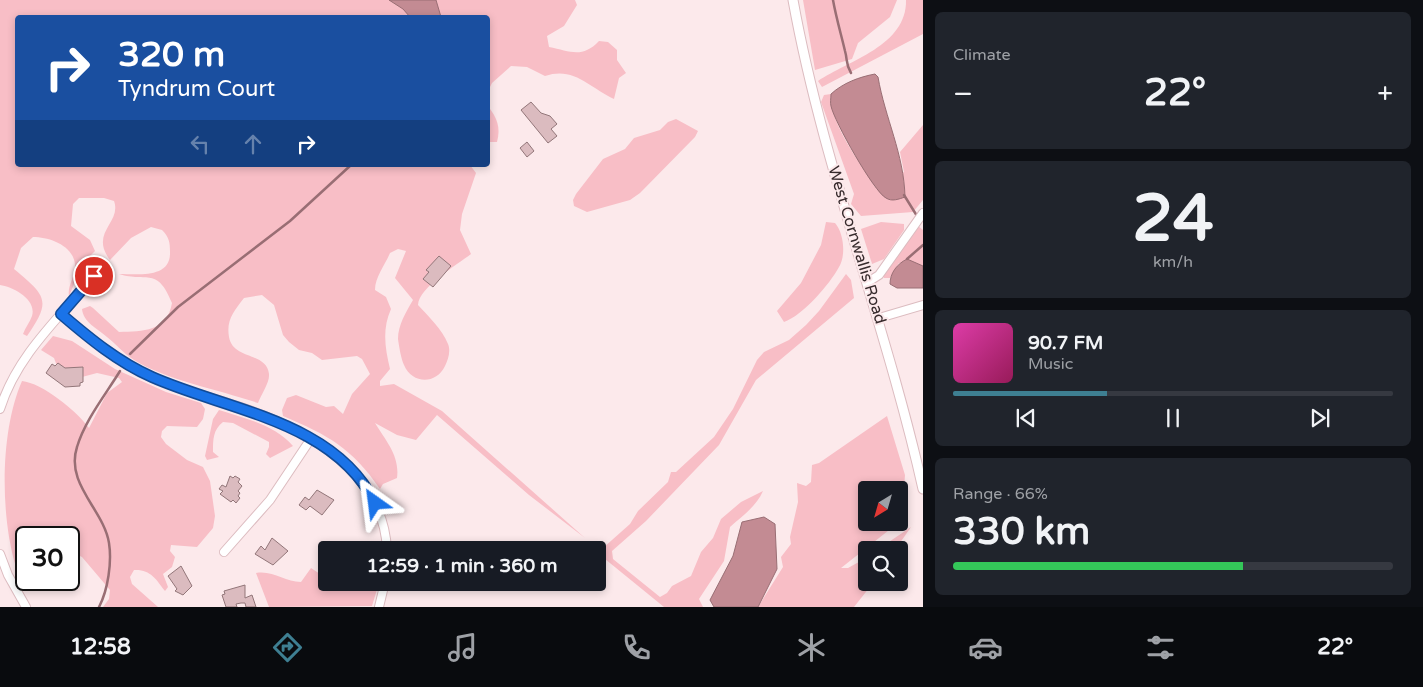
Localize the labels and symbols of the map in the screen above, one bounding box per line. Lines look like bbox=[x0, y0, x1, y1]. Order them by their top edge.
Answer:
street label: West Cornwallis Road bbox=[823, 164, 891, 326]
pin bbox=[73, 255, 115, 297]
position arrow bbox=[348, 476, 400, 528]
north arrow bbox=[858, 481, 908, 531]
speed limit sign: 30 bbox=[15, 526, 80, 591]

